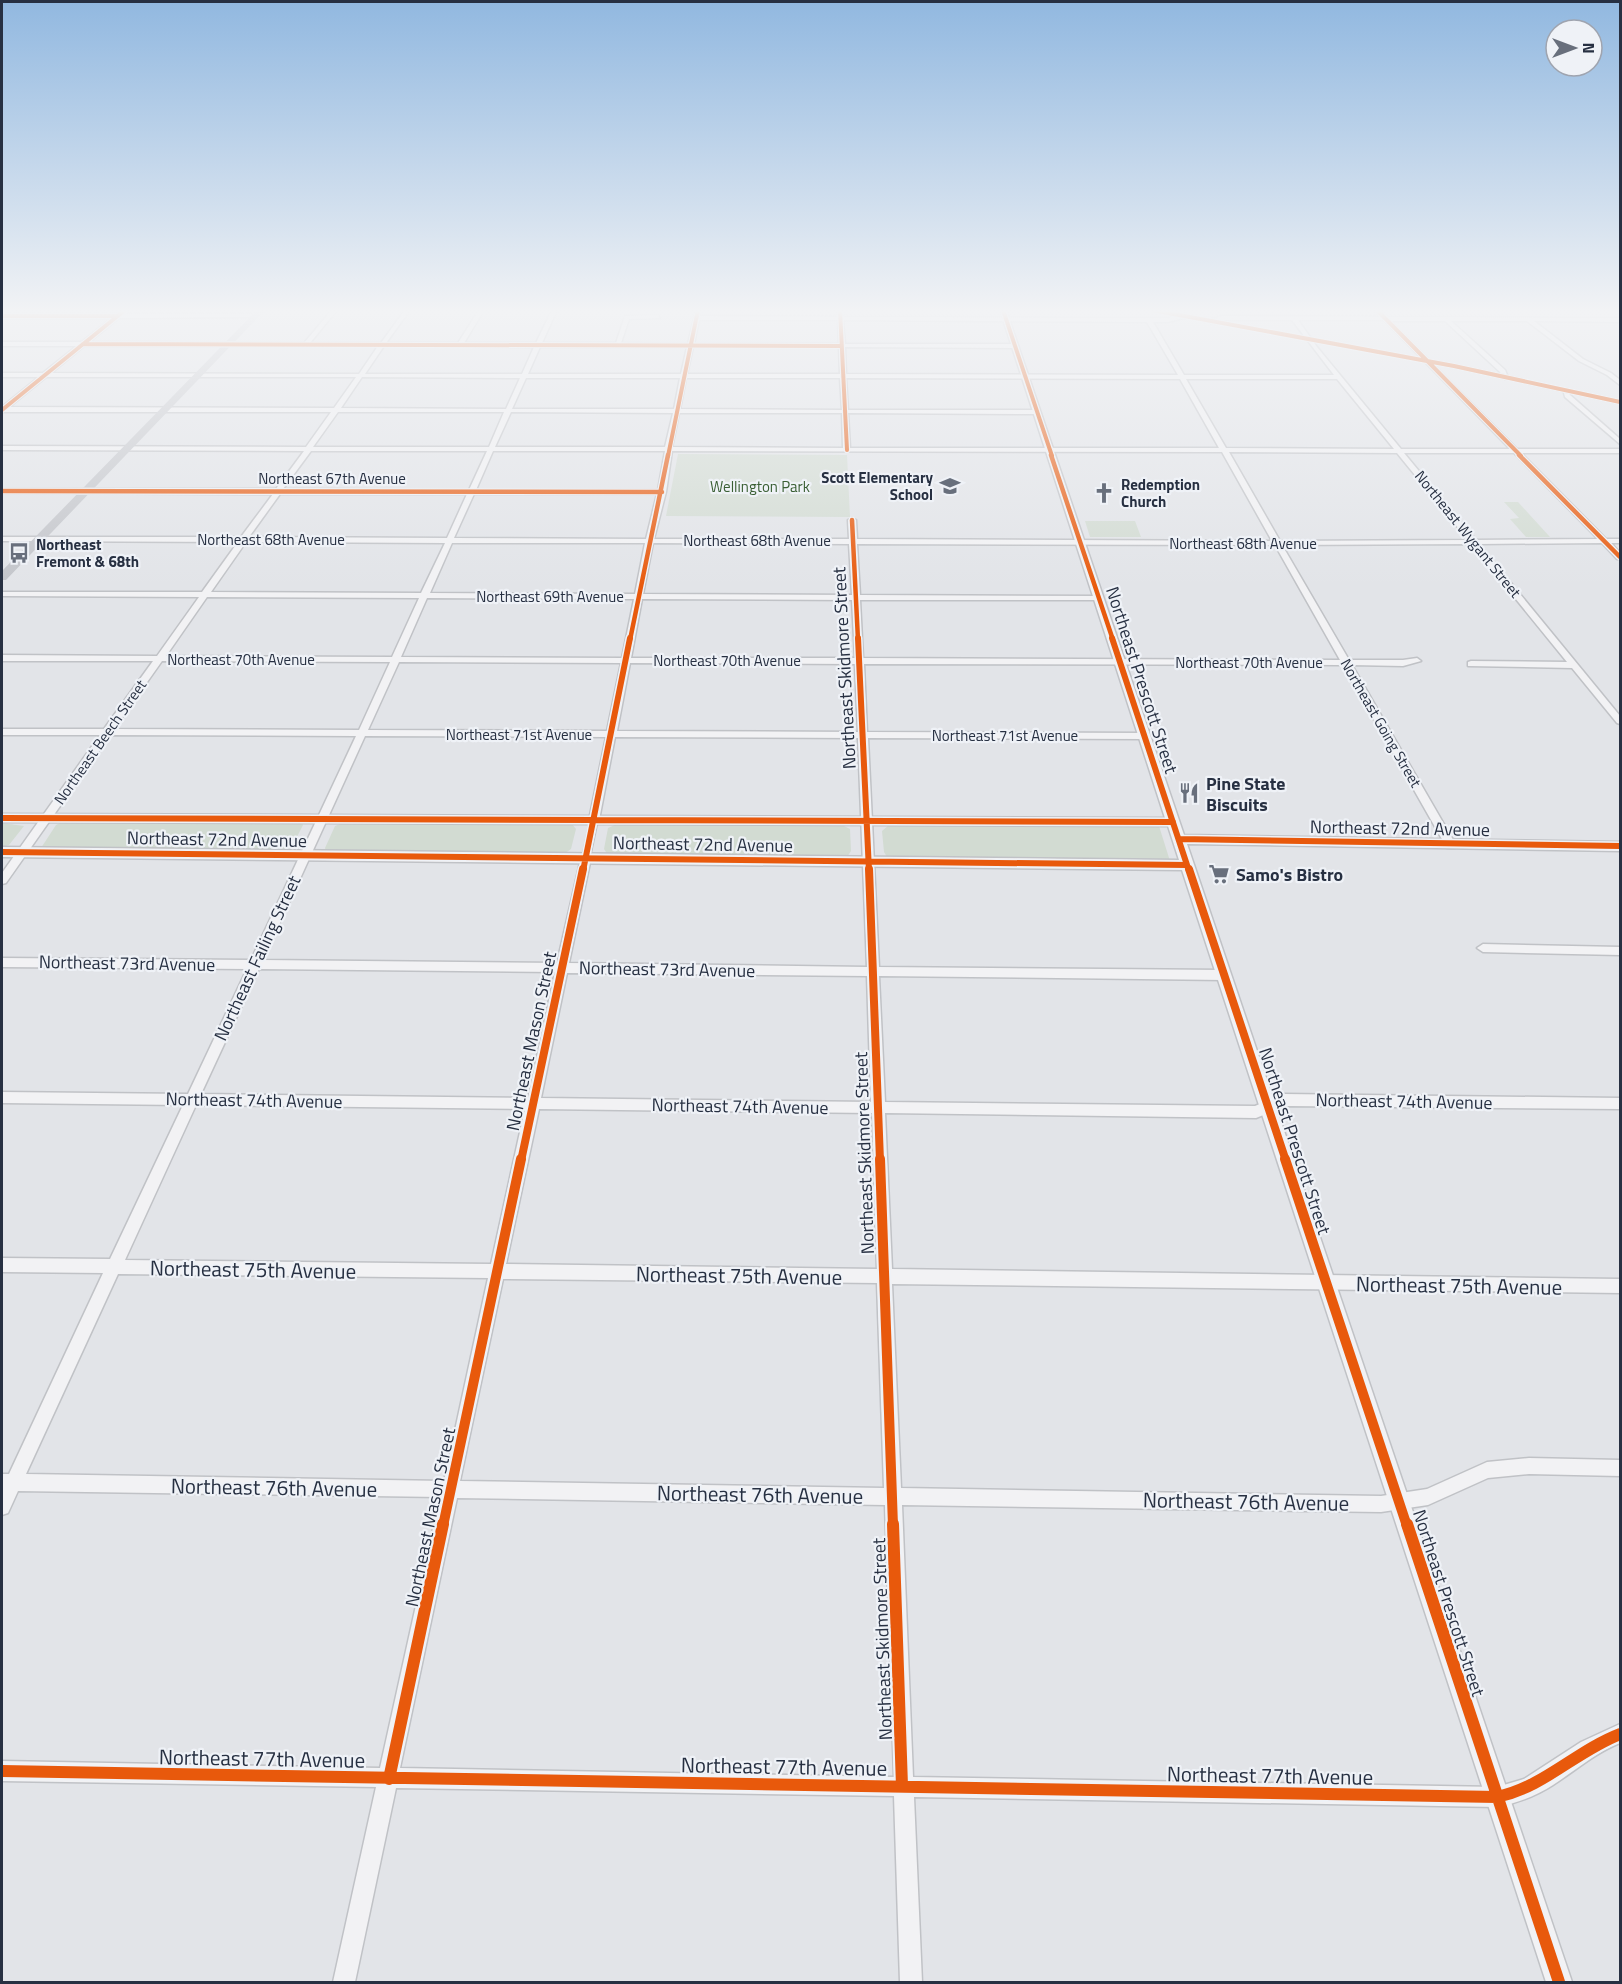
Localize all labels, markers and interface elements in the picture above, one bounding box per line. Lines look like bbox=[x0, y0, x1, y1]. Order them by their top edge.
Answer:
north arrow bbox=[1544, 18, 1604, 78]
text: N bbox=[1577, 42, 1601, 54]
street label: Northeast Wygant Street bbox=[1409, 465, 1527, 603]
place label: Scott Elementary School bbox=[821, 466, 933, 506]
street label: Northeast 67th Avenue bbox=[258, 467, 406, 490]
place label: Redemption Church bbox=[1121, 473, 1200, 513]
school or university icon: Scott Elementary School bbox=[938, 474, 962, 498]
park label: Wellington Park bbox=[710, 475, 810, 498]
church icon: Redemption Church bbox=[1092, 481, 1116, 505]
street label: Northeast 68th Avenue bbox=[197, 528, 345, 551]
street label: Northeast 68th Avenue bbox=[683, 529, 831, 552]
street label: Northeast 68th Avenue bbox=[1169, 532, 1317, 555]
place label: Northeast Fremont & 68th bbox=[36, 533, 139, 573]
bus stop icon: Northeast Fremont & 68th bbox=[7, 541, 31, 565]
street label: Northeast Skidmore Street bbox=[825, 566, 863, 770]
street label: Northeast Prescott Street bbox=[1099, 583, 1185, 778]
street label: Northeast 69th Avenue bbox=[476, 585, 624, 608]
street label: Northeast 70th Avenue bbox=[167, 648, 315, 671]
street label: Northeast 70th Avenue bbox=[653, 649, 801, 672]
street label: Northeast 70th Avenue bbox=[1175, 651, 1323, 674]
street label: Northeast Going Street bbox=[1335, 654, 1428, 792]
street label: Northeast Beech Street bbox=[48, 674, 152, 809]
street label: Northeast 71st Avenue bbox=[446, 723, 592, 746]
street label: Northeast 71st Avenue bbox=[932, 724, 1078, 747]
place label: Pine State Biscuits bbox=[1206, 770, 1286, 818]
restaurant icon: Pine State Biscuits bbox=[1177, 781, 1201, 805]
street label: Northeast 72nd Avenue bbox=[1310, 813, 1490, 843]
street label: Northeast 72nd Avenue bbox=[127, 824, 307, 854]
street label: Northeast 72nd Avenue bbox=[613, 829, 793, 859]
place label: Samo's Bistro bbox=[1236, 861, 1343, 888]
supermarket icon: Samo's Bistro bbox=[1207, 862, 1231, 886]
street label: Northeast Failing Street bbox=[207, 870, 308, 1045]
street label: Northeast 73rd Avenue bbox=[39, 948, 215, 978]
street label: Northeast Mason Street bbox=[499, 948, 563, 1133]
street label: Northeast 73rd Avenue bbox=[579, 954, 755, 984]
street label: Northeast Prescott Street bbox=[1252, 1044, 1338, 1239]
street label: Northeast Skidmore Street bbox=[847, 1051, 881, 1255]
street label: Northeast 74th Avenue bbox=[165, 1085, 343, 1115]
street label: Northeast 74th Avenue bbox=[1315, 1086, 1493, 1116]
street label: Northeast 74th Avenue bbox=[651, 1091, 829, 1121]
street label: Northeast 75th Avenue bbox=[150, 1251, 356, 1287]
street label: Northeast 75th Avenue bbox=[636, 1257, 842, 1293]
street label: Northeast 75th Avenue bbox=[1356, 1267, 1562, 1303]
street label: Northeast Mason Street bbox=[398, 1424, 462, 1609]
street label: Northeast 76th Avenue bbox=[171, 1469, 377, 1505]
street label: Northeast 76th Avenue bbox=[657, 1476, 863, 1512]
street label: Northeast 76th Avenue bbox=[1143, 1483, 1349, 1519]
street label: Northeast Prescott Street bbox=[1406, 1506, 1492, 1701]
street label: Northeast Skidmore Street bbox=[865, 1537, 899, 1741]
street label: Northeast 77th Avenue bbox=[159, 1740, 365, 1776]
street label: Northeast 77th Avenue bbox=[681, 1748, 887, 1784]
street label: Northeast 77th Avenue bbox=[1167, 1757, 1373, 1793]

